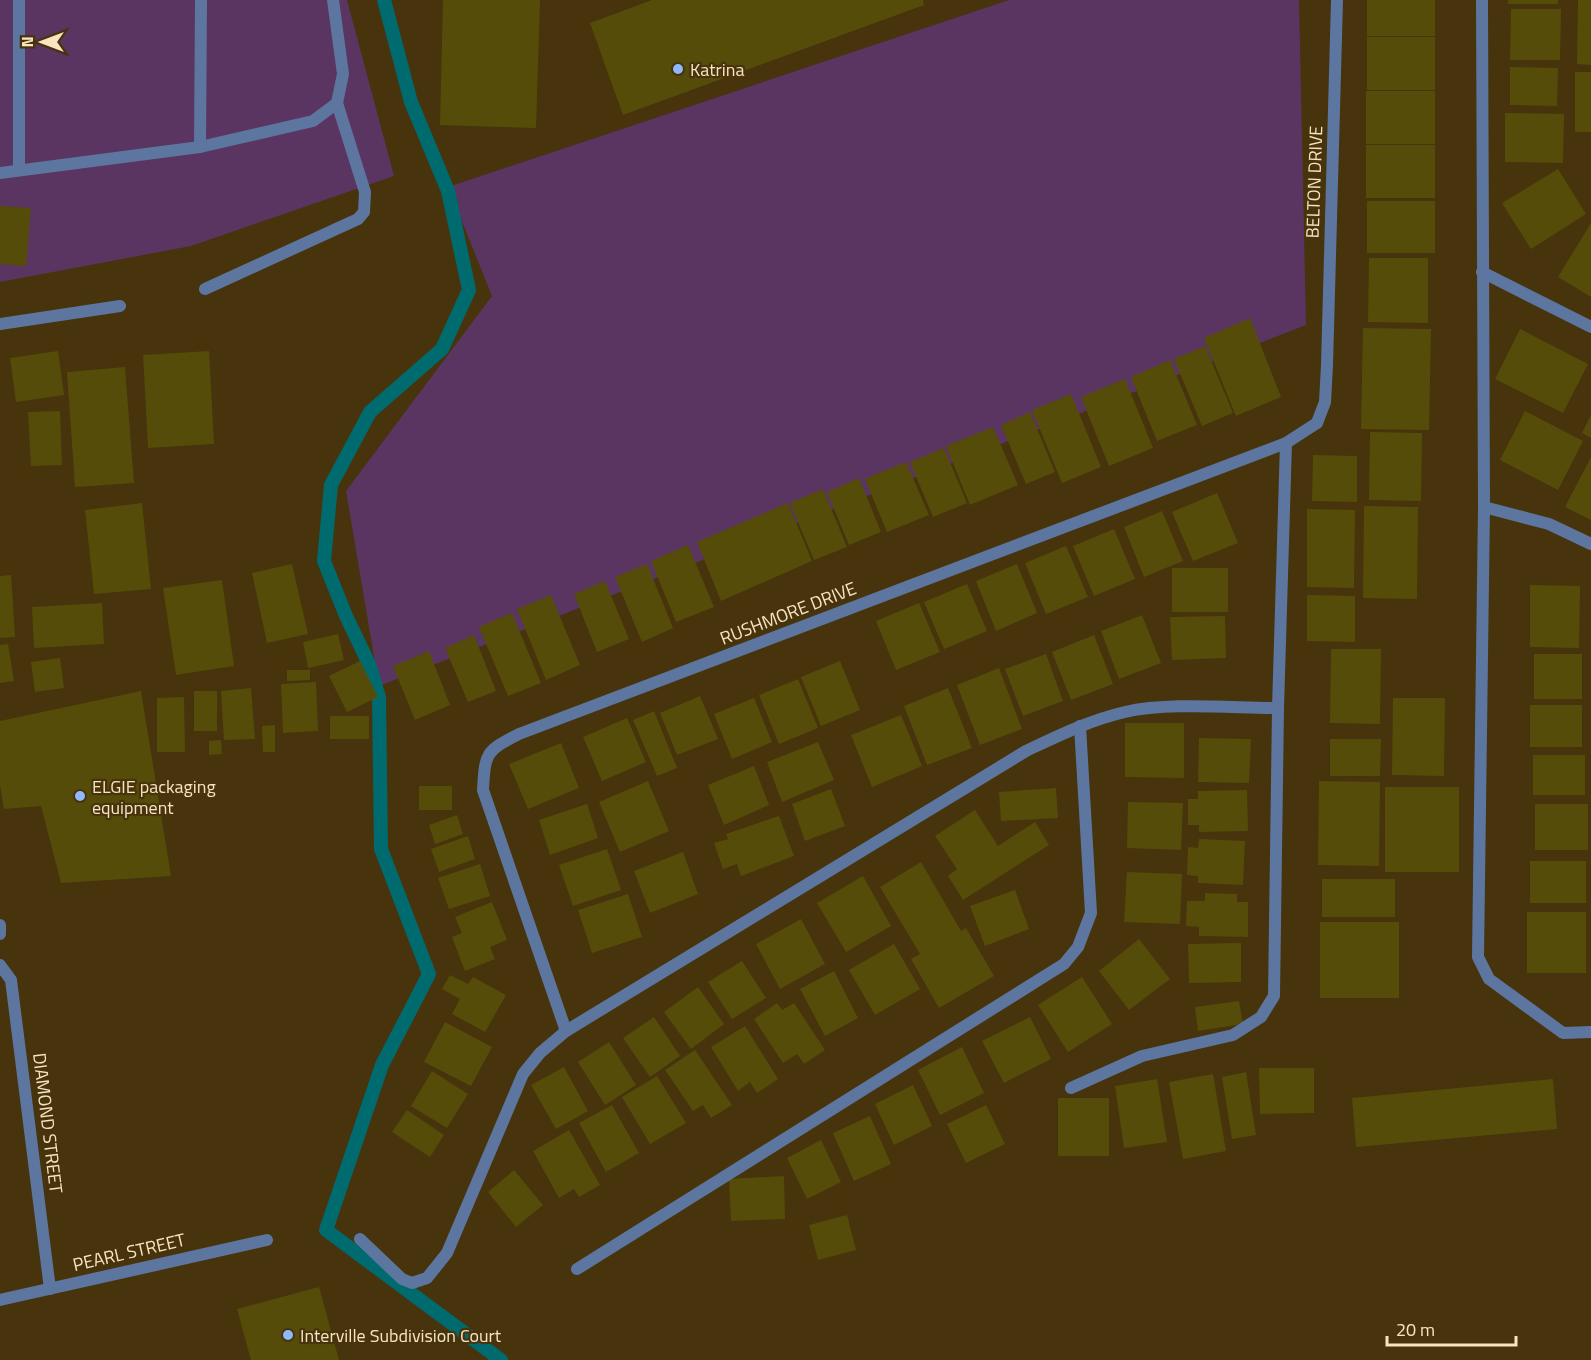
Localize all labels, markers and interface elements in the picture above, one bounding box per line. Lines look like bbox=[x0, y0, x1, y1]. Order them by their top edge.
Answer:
north arrow bbox=[12, 12, 72, 72]
text: N bbox=[15, 36, 39, 48]
place label: Katrina bbox=[690, 56, 744, 83]
marker: Katrina bbox=[671, 62, 685, 76]
street label: BELTON DRIVE bbox=[1299, 125, 1329, 239]
street label: RUSHMORE DRIVE bbox=[716, 575, 860, 651]
place label: ELGIE packaging equipment bbox=[92, 773, 216, 821]
marker: ELGIE packaging equipment bbox=[73, 789, 87, 803]
street label: DIAMOND STREET bbox=[26, 1051, 70, 1195]
street label: PEARL STREET bbox=[70, 1226, 188, 1278]
scale bar bbox=[1387, 1309, 1516, 1347]
text: 20 m bbox=[1396, 1316, 1435, 1343]
place label: Interville Subdivision Court bbox=[300, 1322, 502, 1349]
marker: Interville Subdivision Court bbox=[281, 1328, 295, 1342]

